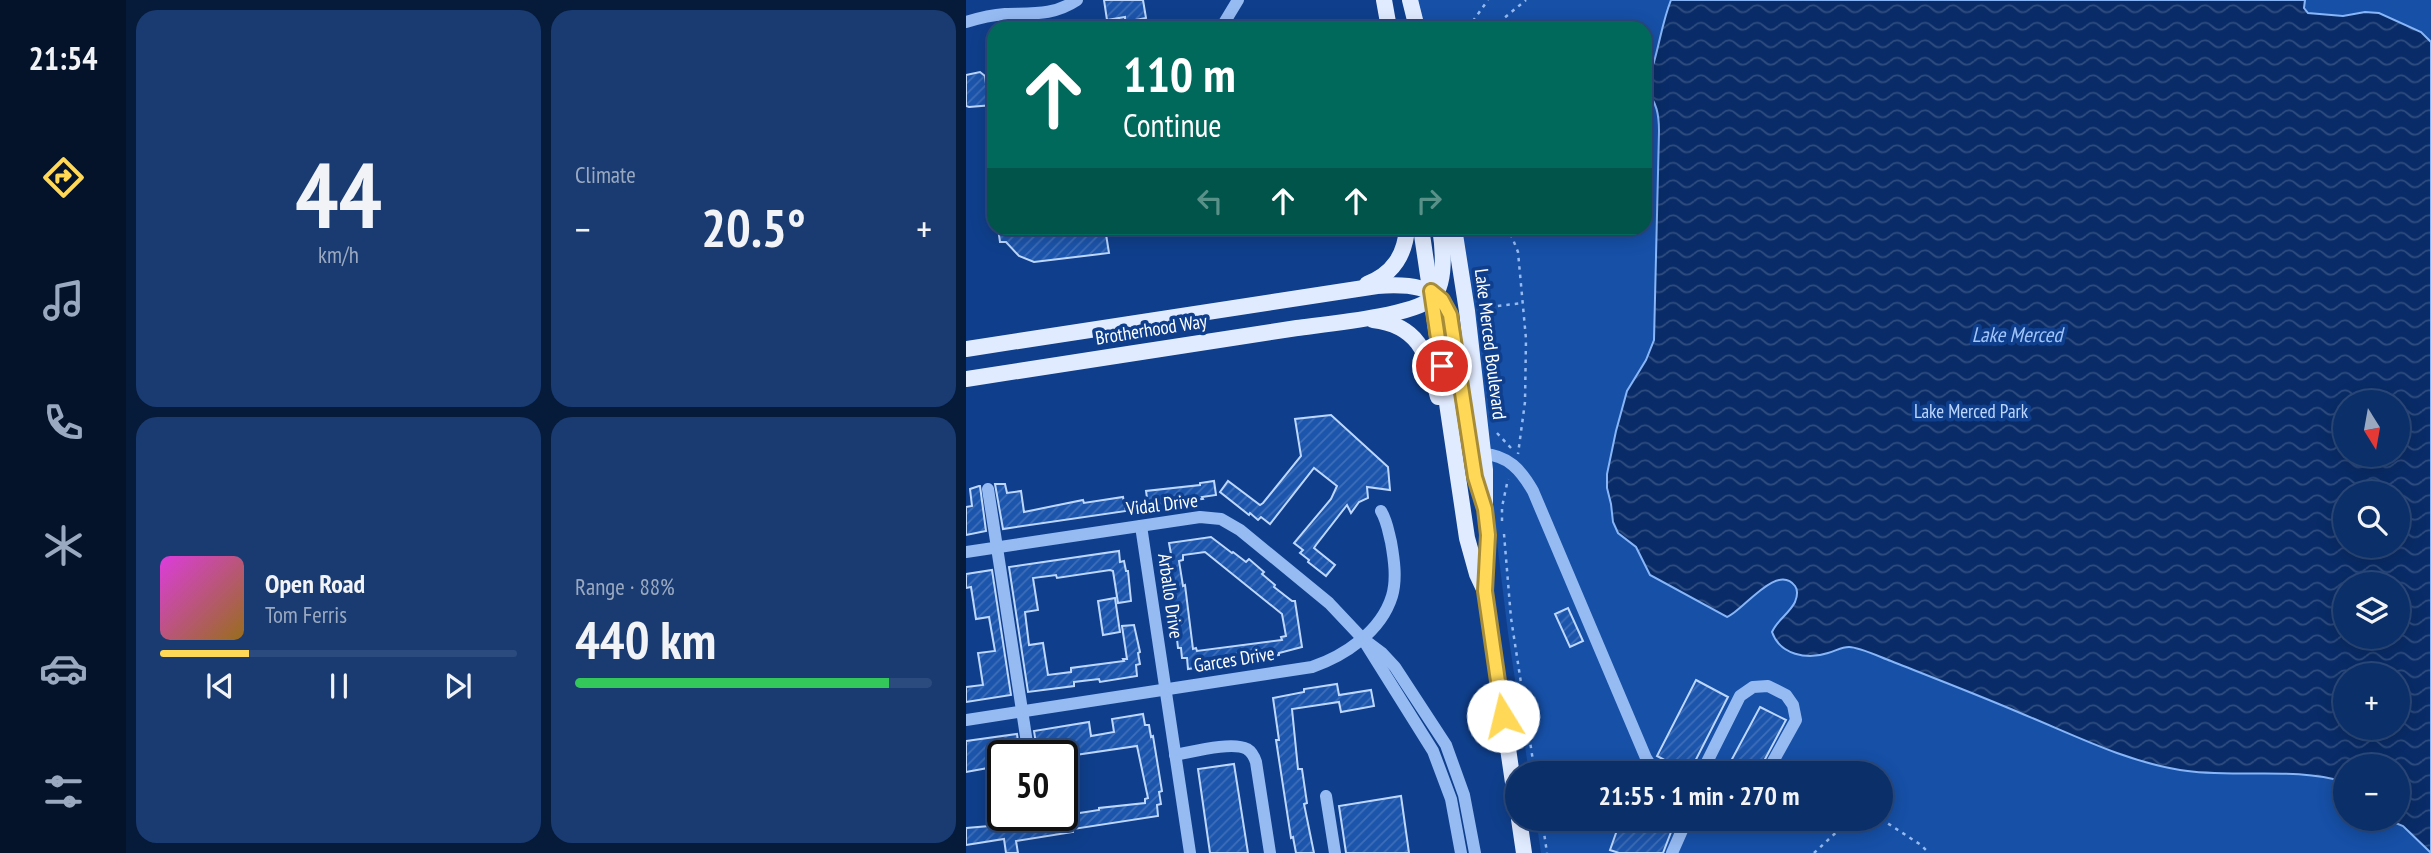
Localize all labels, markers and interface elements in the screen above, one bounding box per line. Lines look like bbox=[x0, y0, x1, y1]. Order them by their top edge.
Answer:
text: 21:54 bbox=[28, 37, 98, 79]
text: 110 m bbox=[1123, 42, 1236, 106]
icon: ahead bbox=[1008, 49, 1099, 140]
text: Continue bbox=[1123, 104, 1222, 146]
text: 44 bbox=[295, 135, 382, 253]
icon: directions bbox=[39, 153, 88, 202]
text: Climate bbox=[575, 160, 636, 189]
icon: left bbox=[1191, 182, 1229, 220]
icon: ahead bbox=[1264, 182, 1302, 220]
icon: ahead bbox=[1337, 182, 1375, 220]
icon: right bbox=[1410, 182, 1448, 220]
text: 20.5° bbox=[701, 194, 806, 261]
text: − bbox=[575, 204, 591, 253]
text: + bbox=[916, 204, 932, 253]
text: km/h bbox=[318, 240, 359, 269]
street label: Lake Merced Boulevard bbox=[1470, 267, 1512, 421]
icon: music bbox=[39, 276, 88, 325]
street label: Brotherhood Way bbox=[1094, 308, 1209, 350]
water label: Lake Merced bbox=[1972, 321, 2065, 348]
pin bbox=[1412, 336, 1472, 396]
icon: arrive bbox=[1423, 347, 1461, 385]
north arrow bbox=[2333, 390, 2410, 467]
map controls bbox=[2333, 390, 2410, 831]
icon: phone bbox=[39, 398, 88, 447]
park label: Lake Merced Park bbox=[1914, 399, 2029, 423]
button: search bbox=[2333, 481, 2410, 558]
street label: Vidal Drive bbox=[1124, 488, 1199, 520]
icon: climate bbox=[39, 521, 88, 570]
street label: Arballo Drive bbox=[1153, 552, 1189, 640]
text: Open Road bbox=[265, 567, 365, 600]
text: Range · 88% bbox=[575, 572, 675, 601]
button: layers bbox=[2333, 572, 2410, 649]
text: Tom Ferris bbox=[265, 600, 347, 629]
text: 440 km bbox=[575, 606, 716, 673]
street label: Garces Drive bbox=[1192, 641, 1276, 677]
icon: car bbox=[39, 644, 88, 693]
button: + bbox=[2333, 663, 2410, 740]
icon: previous bbox=[201, 667, 239, 705]
icon: pause bbox=[320, 667, 358, 705]
icon: next bbox=[439, 667, 477, 705]
position arrow bbox=[1466, 679, 1540, 753]
speed limit sign: 50 bbox=[987, 740, 1078, 831]
button: − bbox=[2333, 754, 2410, 831]
icon: filters bbox=[39, 767, 88, 816]
text: 21:55 · 1 min · 270 m bbox=[1599, 779, 1799, 812]

